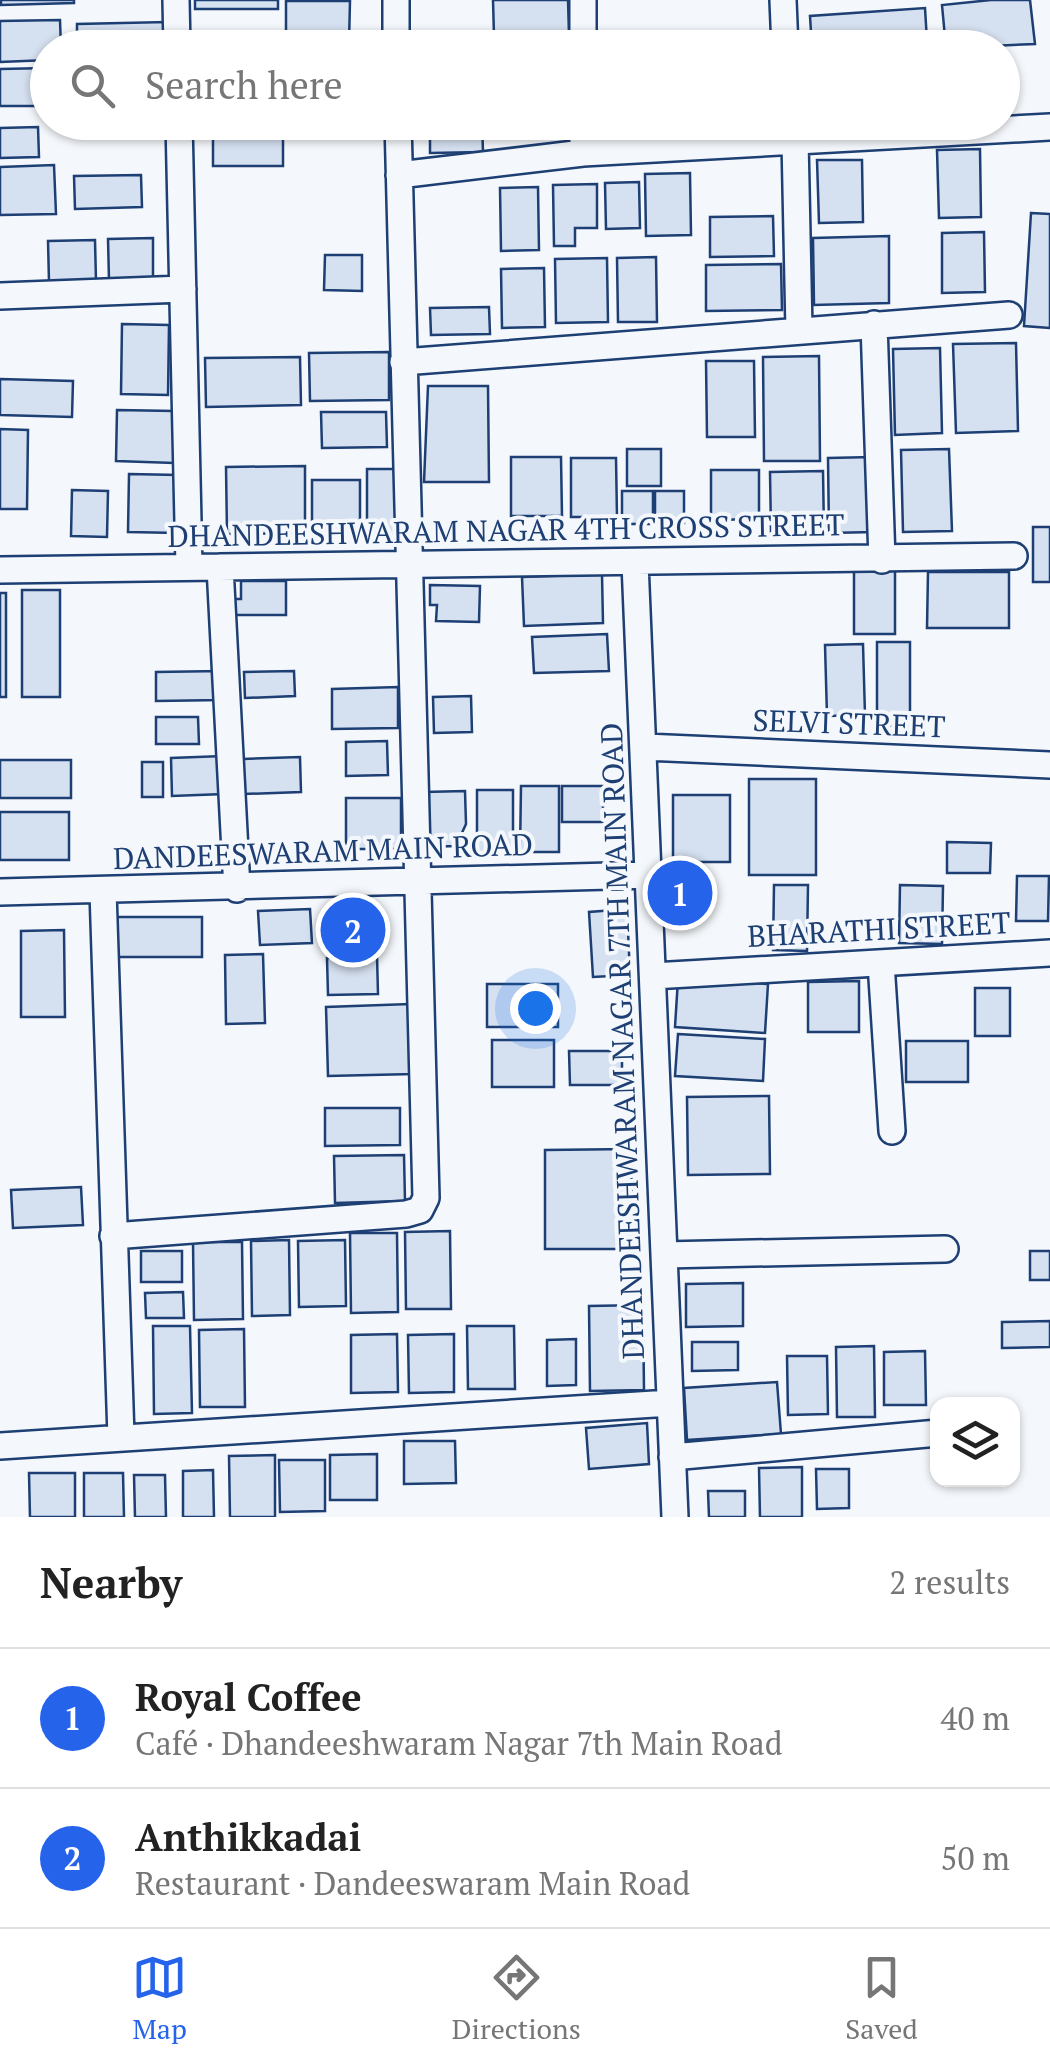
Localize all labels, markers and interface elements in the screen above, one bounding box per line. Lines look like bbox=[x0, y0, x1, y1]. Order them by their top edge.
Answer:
search box bbox=[30, 30, 1020, 140]
icon: search bbox=[65, 58, 120, 113]
text: Search here bbox=[145, 60, 343, 110]
street label: DHANDEESHWARAM NAGAR 4TH CROSS STREET bbox=[167, 504, 845, 556]
street label: SELVI STREET bbox=[752, 700, 946, 746]
street label: DHANDEESHWARAM NAGAR 7TH MAIN ROAD bbox=[591, 722, 653, 1360]
street label: DANDEESWARAM MAIN ROAD bbox=[112, 824, 533, 878]
pin: 1 bbox=[648, 856, 712, 930]
pin: 2 bbox=[320, 892, 386, 968]
street label: BHARATHI STREET bbox=[746, 902, 1012, 956]
your location bbox=[510, 983, 561, 1034]
map controls bbox=[930, 1397, 1020, 1487]
button: layers bbox=[930, 1397, 1020, 1487]
text: Nearby bbox=[40, 1554, 182, 1610]
text: 2 results bbox=[889, 1561, 1010, 1603]
text: Royal Coffee bbox=[135, 1672, 362, 1722]
text: 1 bbox=[63, 1697, 82, 1739]
text: 40 m bbox=[940, 1697, 1010, 1739]
text: Café · Dhandeeshwaram Nagar 7th Main Road bbox=[135, 1722, 782, 1764]
text: Anthikkadai bbox=[135, 1812, 361, 1862]
text: 2 bbox=[63, 1837, 82, 1879]
text: 50 m bbox=[940, 1837, 1010, 1879]
text: Restaurant · Dandeeswaram Main Road bbox=[135, 1862, 690, 1904]
tab: Map bbox=[132, 1950, 187, 2047]
tab: Directions bbox=[452, 1950, 581, 2047]
tab: Saved bbox=[845, 1950, 918, 2047]

